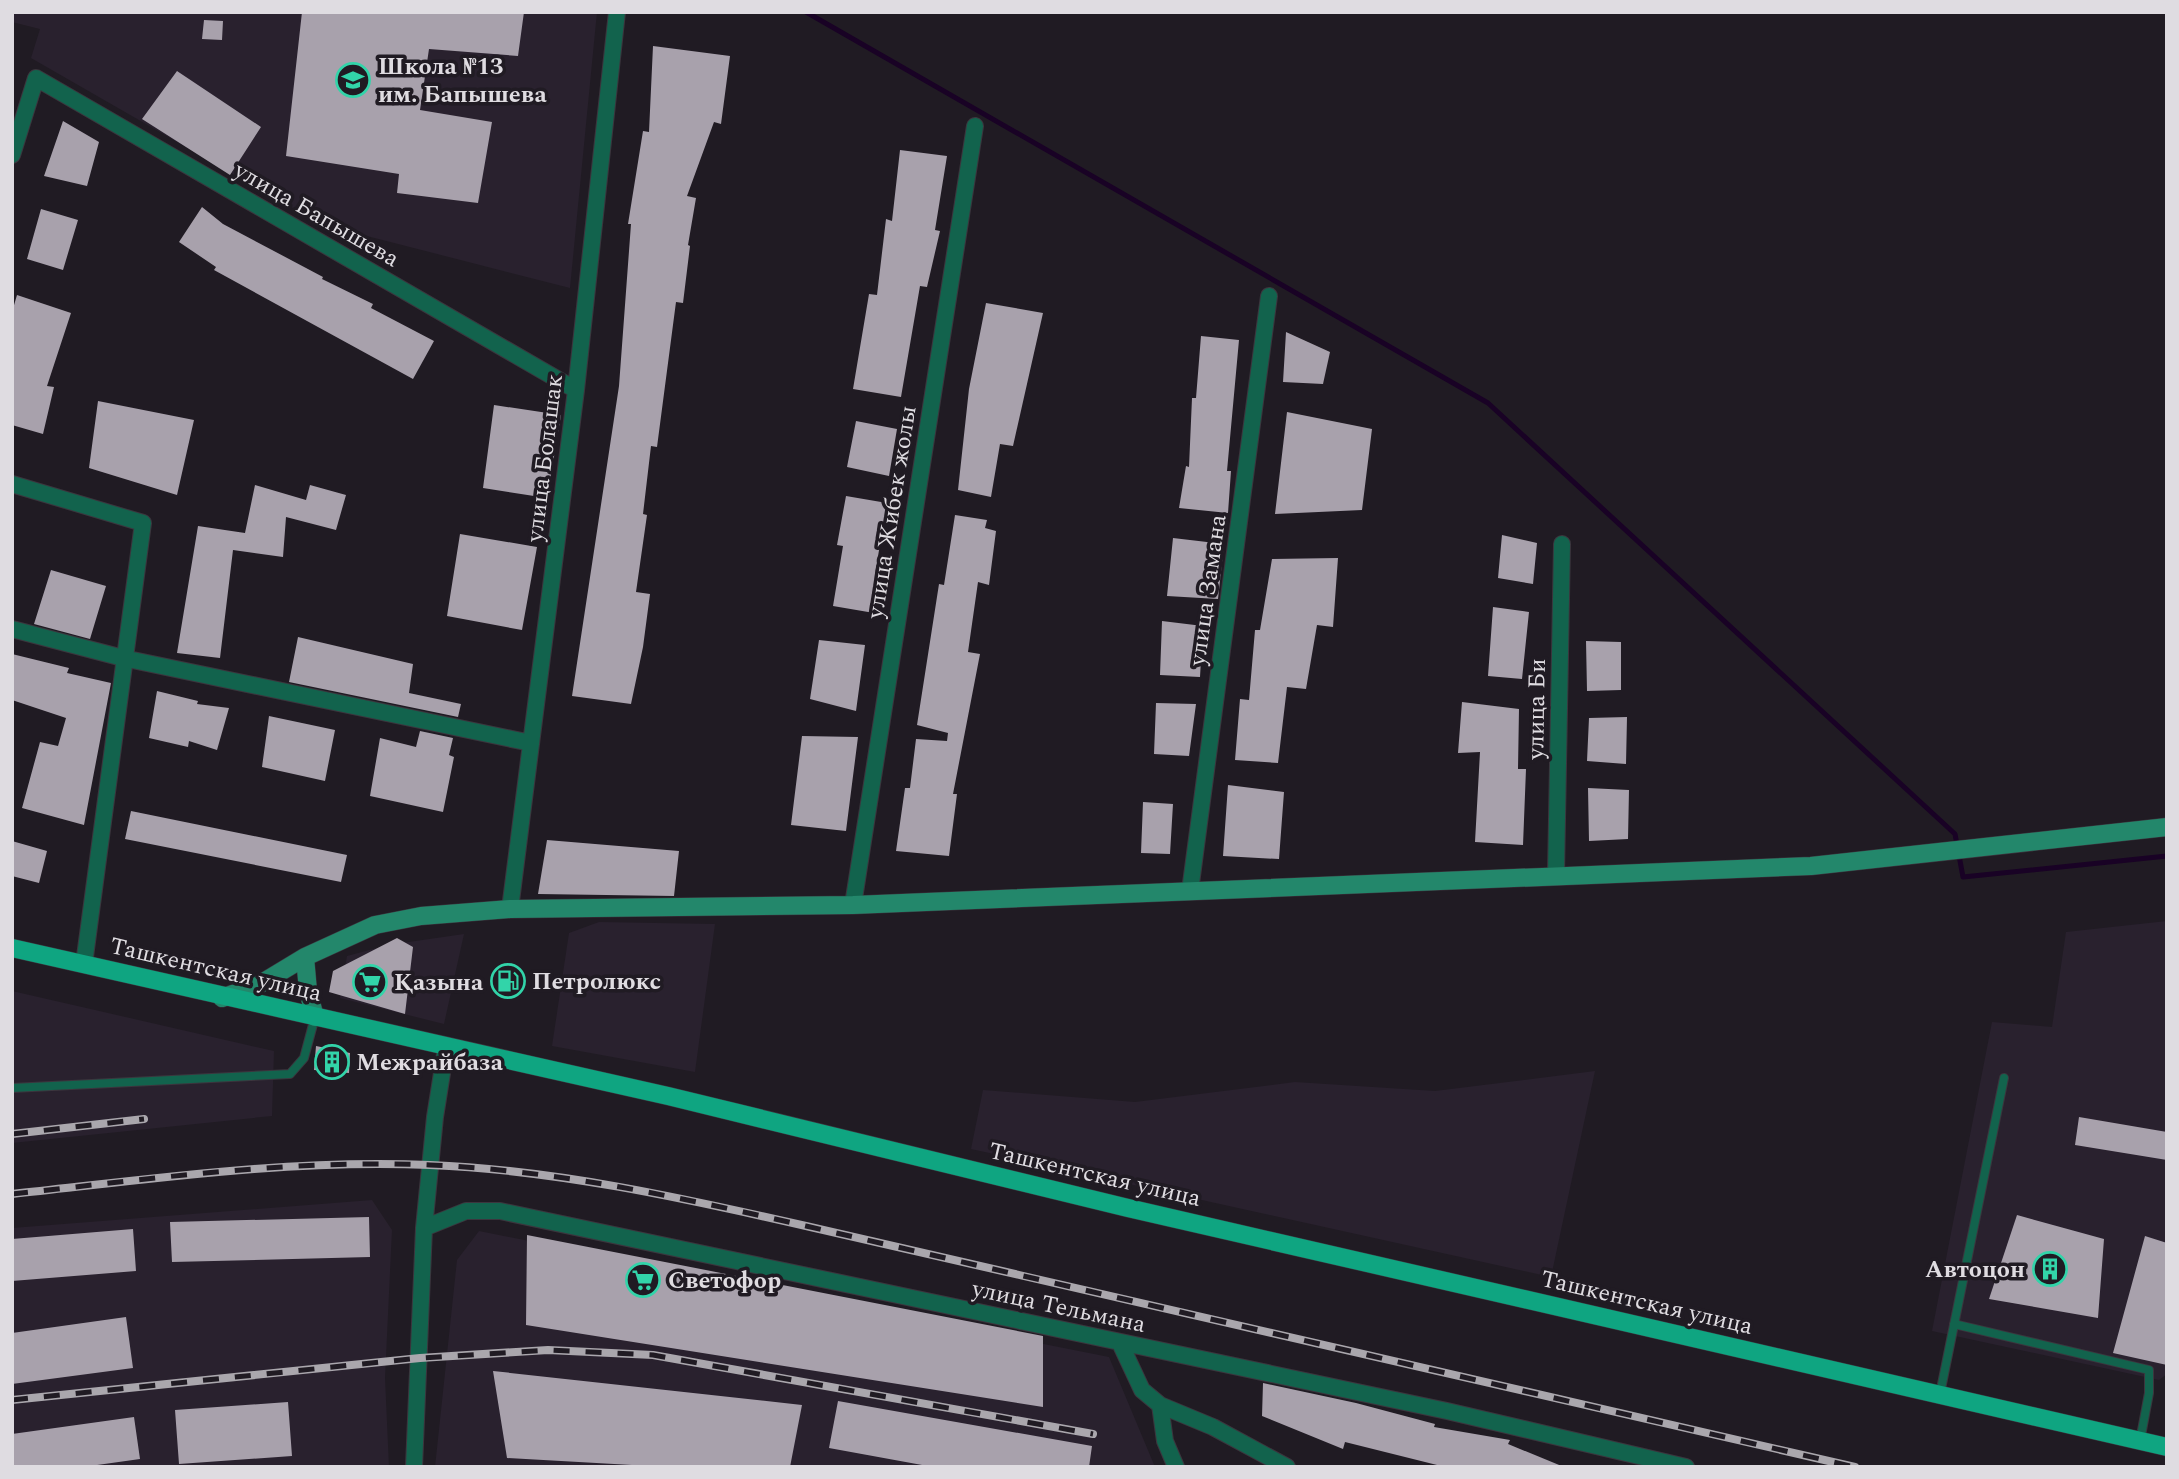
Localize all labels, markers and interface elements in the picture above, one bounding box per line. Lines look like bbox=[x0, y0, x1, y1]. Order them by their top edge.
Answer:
place label: Школа №13 им. Бапышева bbox=[378, 49, 547, 113]
school or university icon: Школа №13 им. Бапышева bbox=[334, 61, 372, 99]
street label: улица Бапышева bbox=[226, 152, 406, 277]
street label: улица Болашак bbox=[517, 372, 573, 545]
street label: улица Жибек жолы bbox=[857, 403, 927, 622]
street label: улица Замана bbox=[1179, 512, 1236, 669]
street label: улица Би bbox=[1518, 658, 1556, 761]
street label: Ташкентская улица bbox=[106, 928, 326, 1012]
fuel station icon: Петролюкс bbox=[489, 962, 527, 1000]
supermarket icon: Қазына bbox=[351, 963, 389, 1001]
place label: Петролюкс bbox=[532, 964, 661, 1000]
place label: Қазына bbox=[394, 965, 484, 1001]
building icon: Межрайбаза bbox=[313, 1043, 351, 1081]
place label: Межрайбаза bbox=[356, 1045, 504, 1081]
street label: Ташкентская улица bbox=[985, 1133, 1205, 1217]
building icon: Автоцон bbox=[2031, 1250, 2069, 1288]
place label: Автоцон bbox=[1925, 1252, 2025, 1288]
supermarket icon: Светофор bbox=[624, 1261, 662, 1299]
street label: Ташкентская улица bbox=[1537, 1261, 1757, 1345]
place label: Светофор bbox=[668, 1263, 781, 1299]
street label: улица Тельмана bbox=[968, 1271, 1149, 1343]

